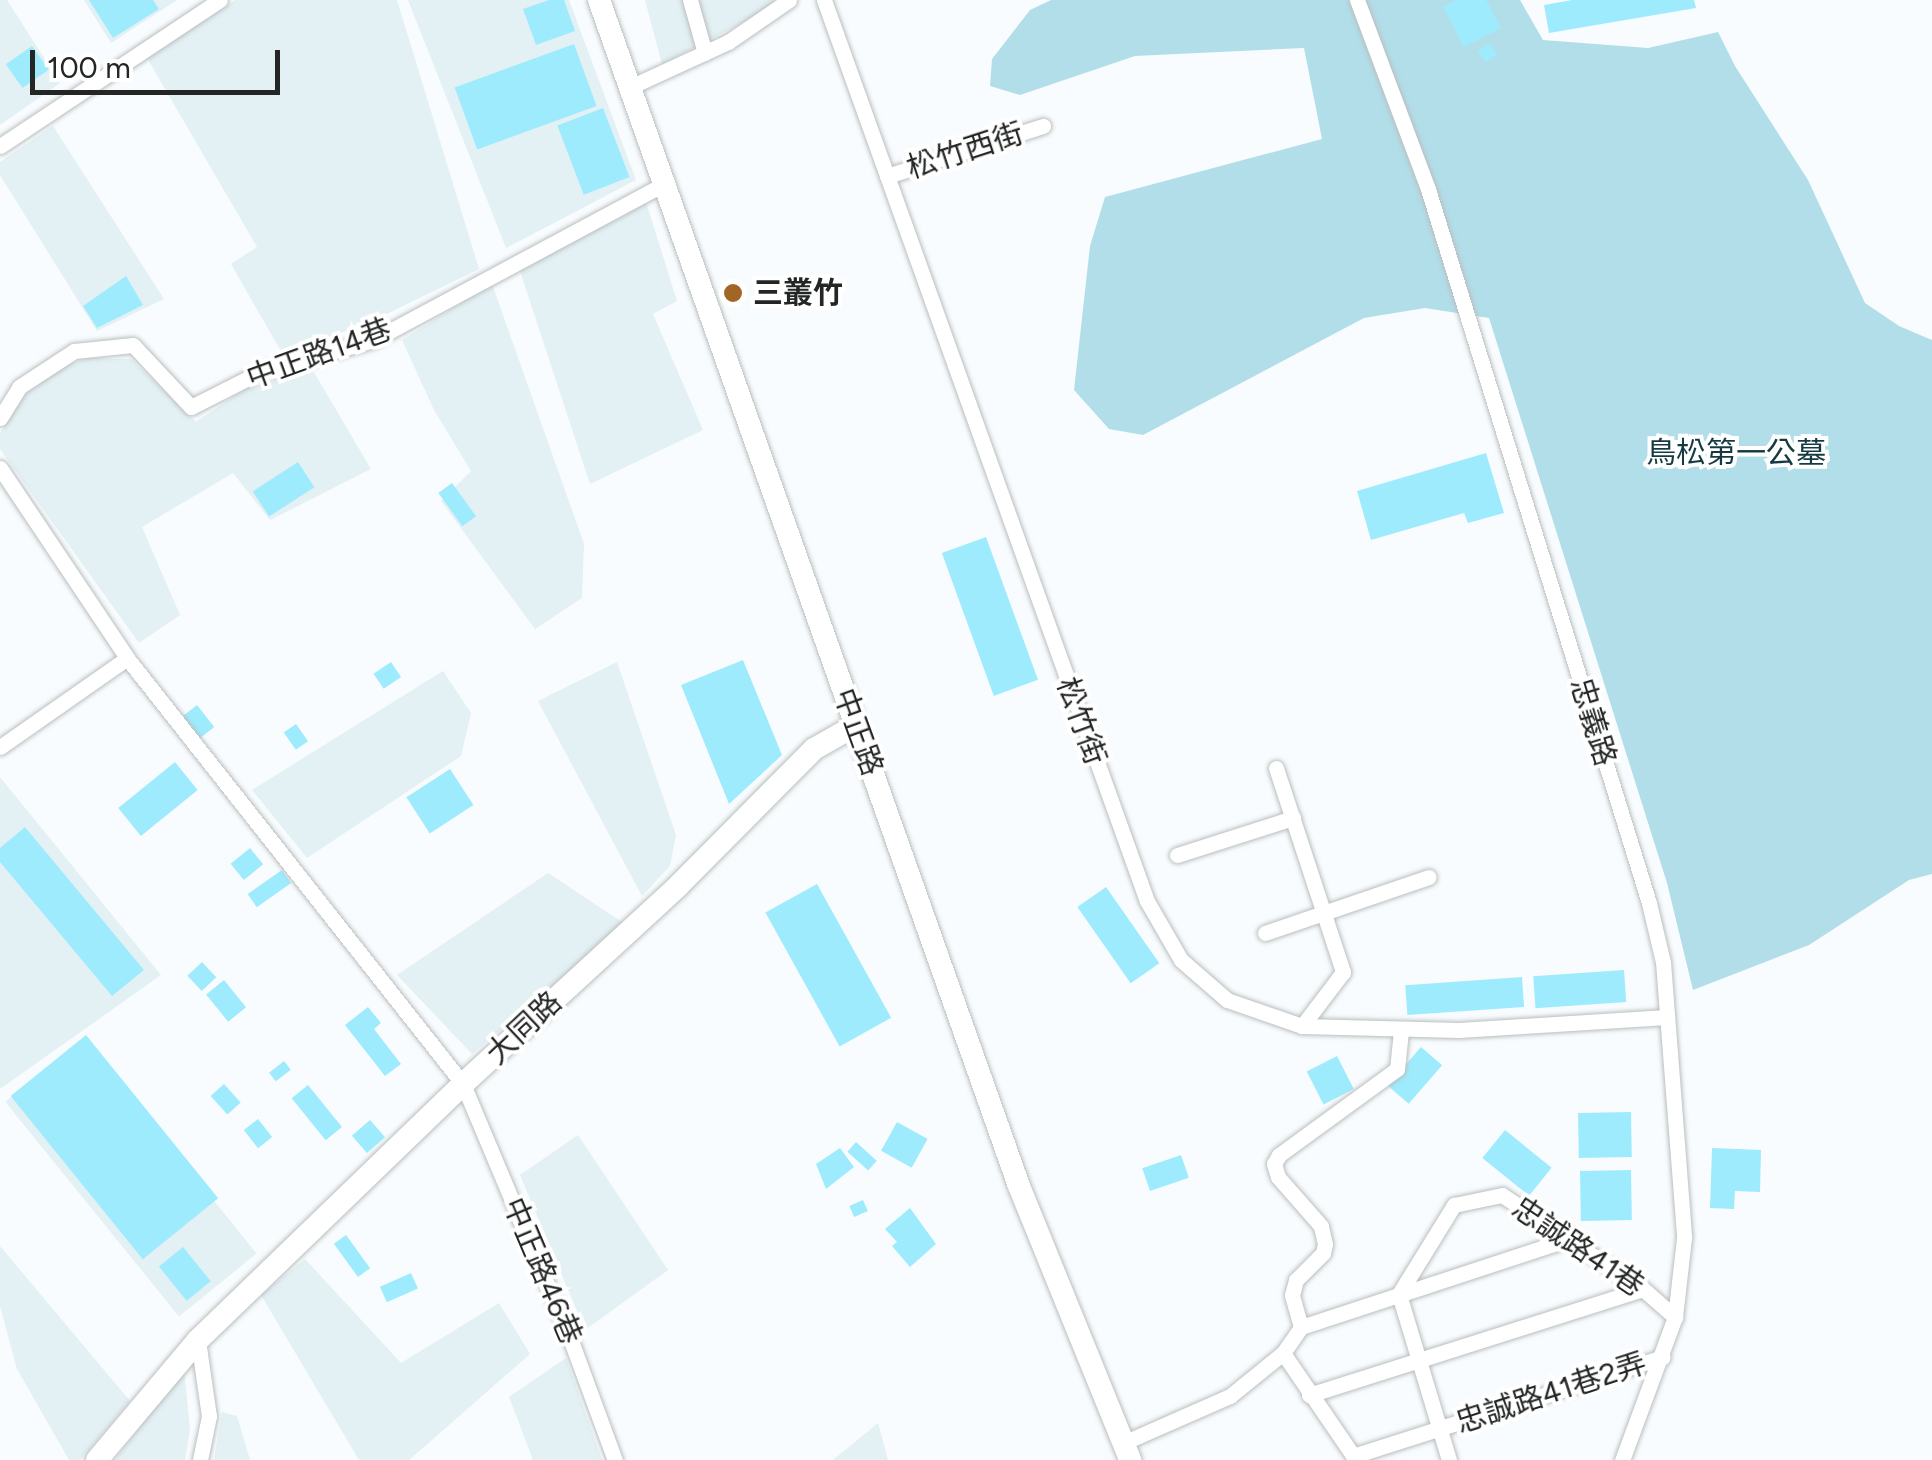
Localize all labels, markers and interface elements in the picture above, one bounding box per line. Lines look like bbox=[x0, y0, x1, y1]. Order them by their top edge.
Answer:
scale bar bbox=[35, 30, 285, 92]
text: 100 m bbox=[47, 49, 131, 86]
street label: 松竹西街 bbox=[902, 115, 1028, 187]
place label: 三叢竹 bbox=[753, 275, 843, 311]
marker: 三叢竹 bbox=[722, 282, 744, 304]
street label: 中正路14巷 bbox=[242, 311, 396, 397]
park label: 鳥松第一公墓 bbox=[1646, 435, 1826, 471]
street label: 松竹街 bbox=[1049, 673, 1113, 769]
street label: 忠義路 bbox=[1563, 674, 1623, 770]
street label: 中正路 bbox=[826, 684, 890, 780]
street label: 大同路 bbox=[479, 984, 569, 1072]
street label: 忠誠路41巷 bbox=[1505, 1190, 1651, 1304]
street label: 中正路46巷 bbox=[495, 1192, 589, 1350]
street label: 忠誠路41巷2弄 bbox=[1451, 1345, 1651, 1441]

